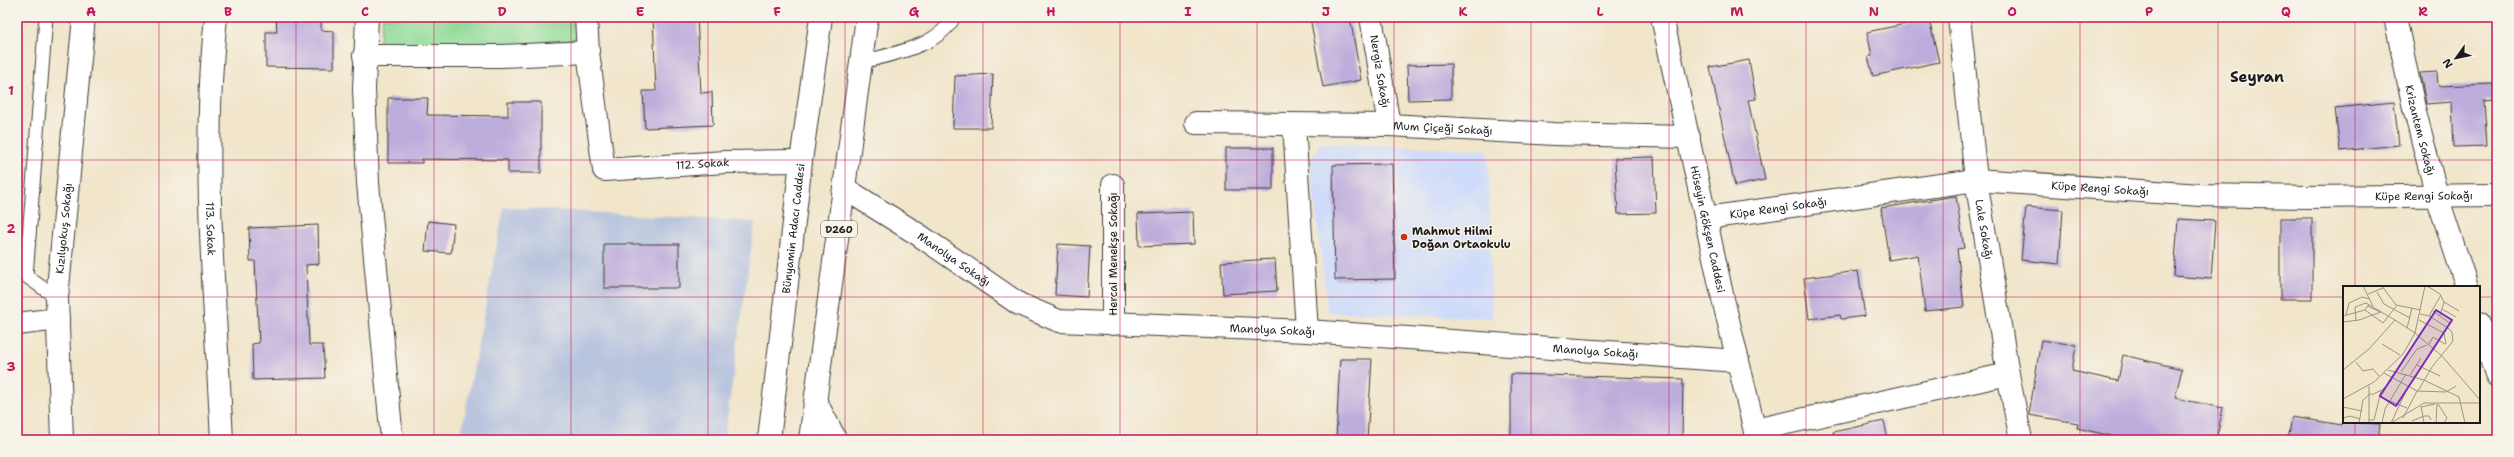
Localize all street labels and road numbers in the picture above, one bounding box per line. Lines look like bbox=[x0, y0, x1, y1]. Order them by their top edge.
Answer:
street label: Nergiz Sokağı bbox=[1366, 34, 1393, 109]
street label: Krizantem Sokağı bbox=[2401, 84, 2438, 177]
street label: Mum Çiçeği Sokağı bbox=[1393, 118, 1493, 139]
street label: 112. Sokak bbox=[675, 155, 730, 173]
street label: Bünyamin Adacı Caddesi bbox=[779, 163, 809, 294]
street label: Hüseyin Gökşen Caddesi bbox=[1686, 164, 1728, 294]
street label: Küpe Rengi Sokağı bbox=[2051, 178, 2149, 200]
street label: Kızılyokuş Sokağı bbox=[52, 182, 76, 275]
street label: Küpe Rengi Sokağı bbox=[2375, 188, 2473, 204]
street label: Hercai Menekşe Sokağı bbox=[1106, 192, 1121, 316]
street label: Küpe Rengi Sokağı bbox=[1729, 194, 1828, 223]
street label: Lale Sokağı bbox=[1971, 198, 1996, 261]
street label: 113. Sokak bbox=[202, 202, 219, 256]
road number: D260 bbox=[821, 221, 857, 237]
street label: Manolya Sokağı bbox=[914, 229, 993, 290]
street label: Manolya Sokağı bbox=[1229, 321, 1316, 340]
street label: Manolya Sokağı bbox=[1552, 341, 1639, 362]

